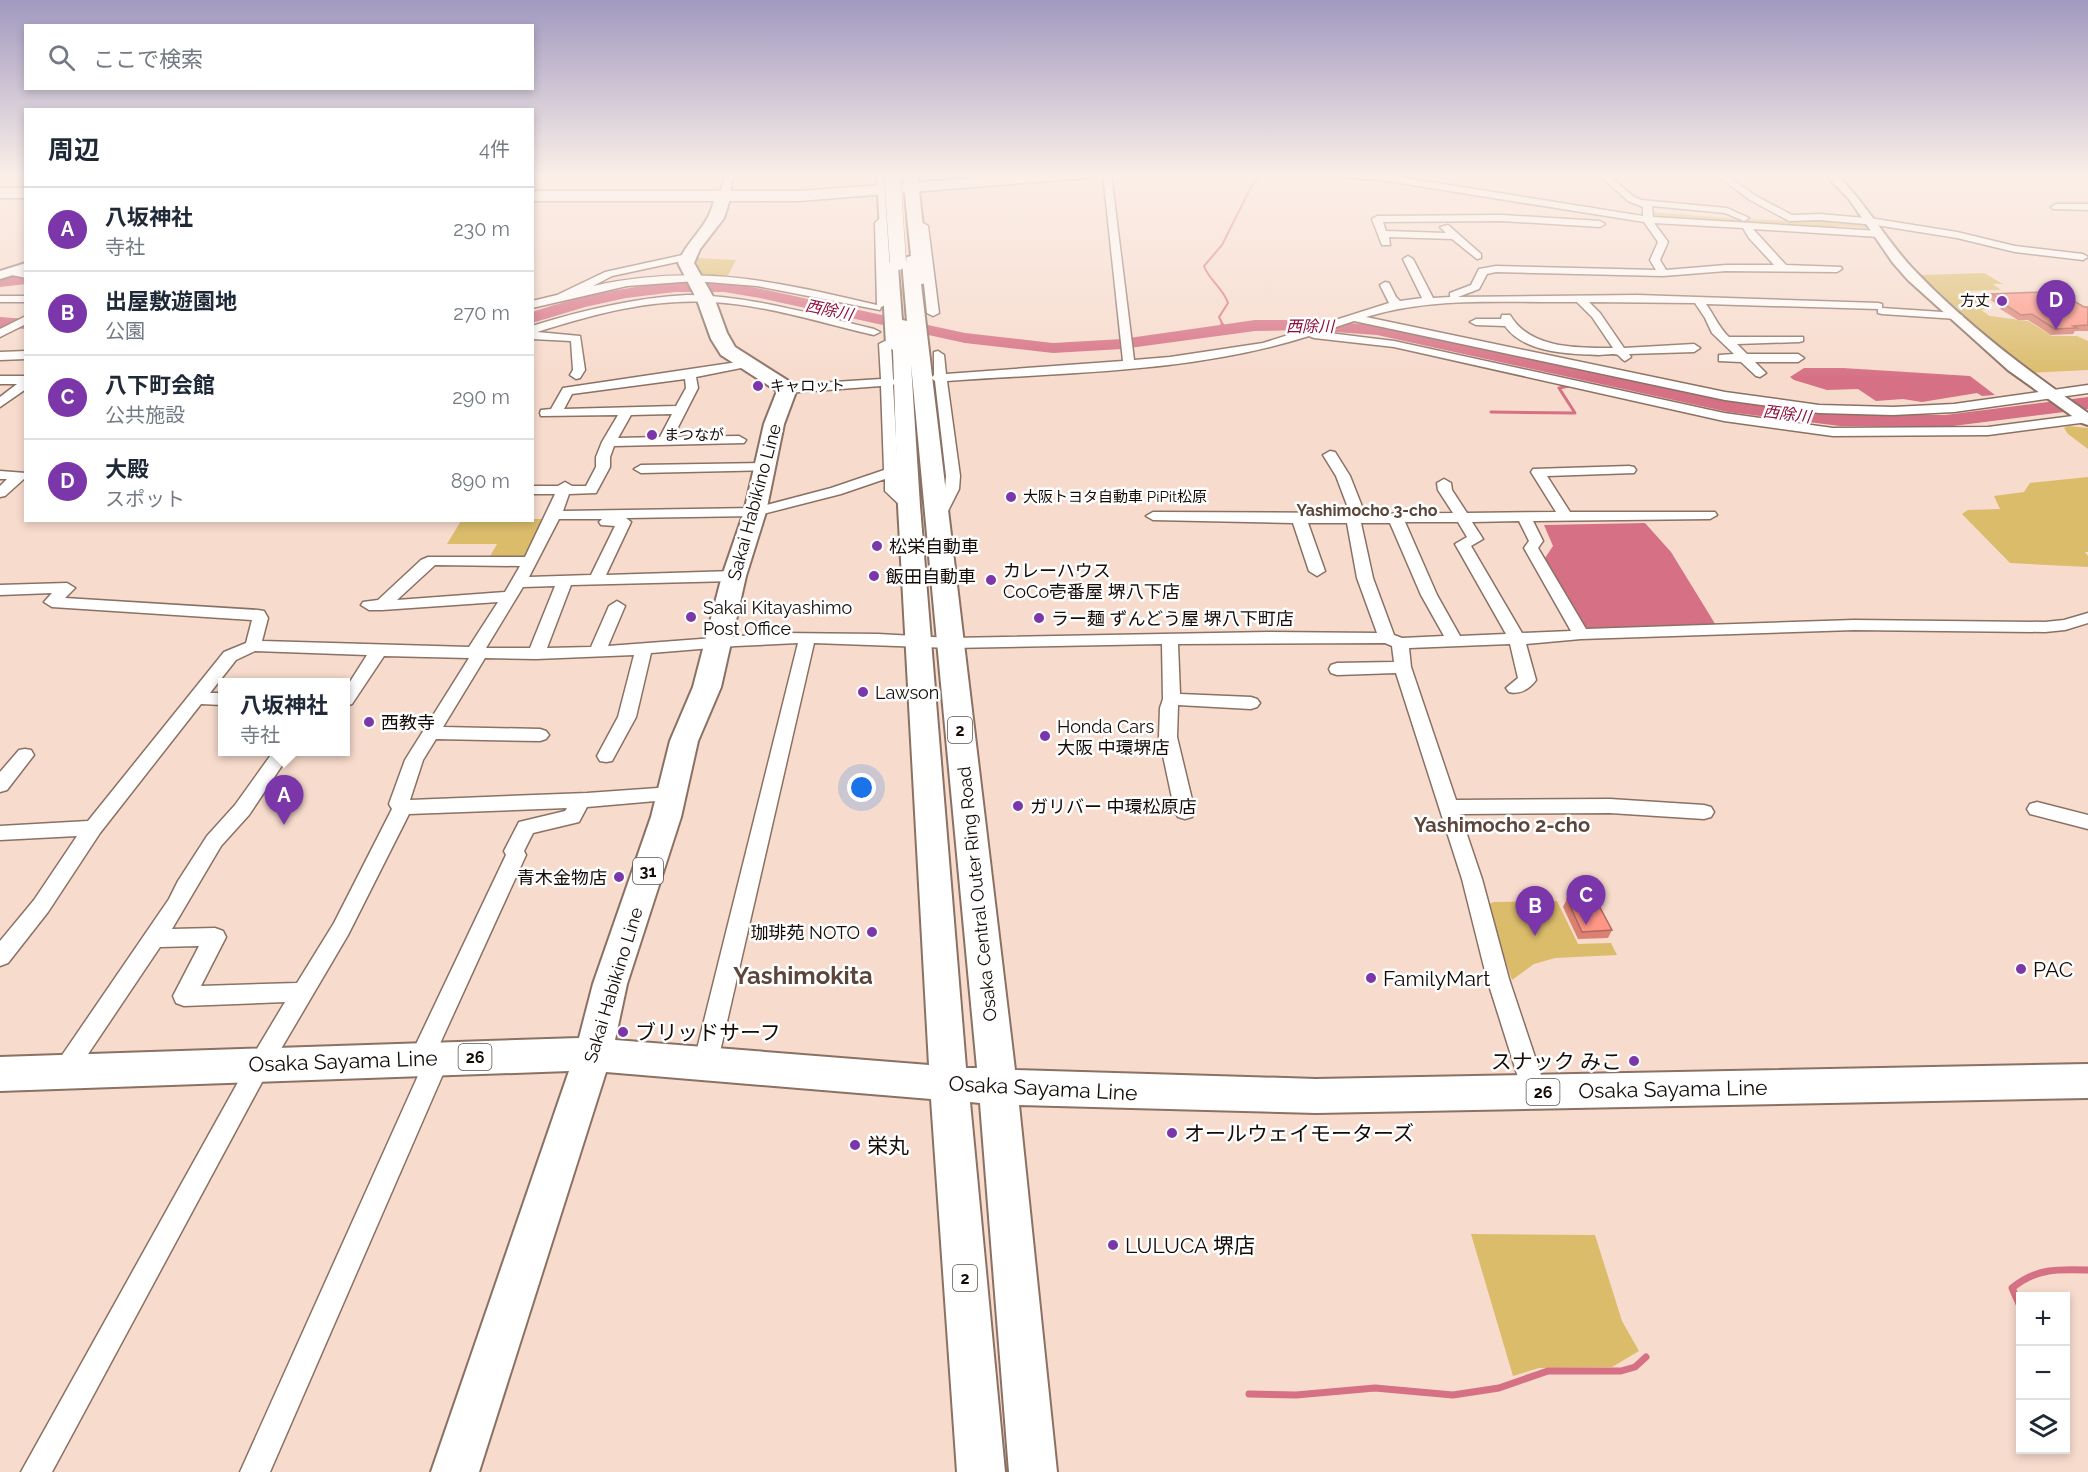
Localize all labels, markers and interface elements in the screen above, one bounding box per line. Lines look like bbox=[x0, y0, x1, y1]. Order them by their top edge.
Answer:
search box bbox=[24, 24, 534, 90]
icon: search bbox=[45, 41, 78, 74]
text: ここで検索 bbox=[93, 46, 203, 72]
text: 周辺 bbox=[48, 135, 100, 165]
text: 4件 bbox=[479, 137, 510, 161]
text: 八坂神社 bbox=[105, 204, 193, 230]
text: A bbox=[61, 217, 74, 241]
text: 230 m bbox=[453, 217, 510, 241]
text: 寺社 bbox=[105, 235, 145, 259]
pin: D bbox=[2036, 280, 2076, 330]
text: 出屋敷遊園地 bbox=[105, 288, 237, 314]
place label: 方丈 bbox=[1960, 292, 1990, 310]
marker: 方丈 bbox=[1995, 294, 2009, 308]
water label: 西除川 bbox=[804, 296, 856, 325]
text: B bbox=[61, 301, 74, 325]
text: 270 m bbox=[453, 301, 510, 325]
water label: 西除川 bbox=[1286, 317, 1336, 336]
text: 公園 bbox=[105, 319, 145, 343]
text: 八下町会館 bbox=[105, 372, 215, 398]
place label: キャロット bbox=[770, 377, 845, 395]
marker: キャロット bbox=[751, 379, 765, 393]
text: C bbox=[61, 385, 74, 409]
text: 290 m bbox=[452, 385, 510, 409]
water label: 西除川 bbox=[1762, 402, 1814, 427]
text: 公共施設 bbox=[105, 403, 185, 427]
street label: Sakai Habikino Line bbox=[723, 421, 785, 583]
place label: まつなが bbox=[664, 426, 724, 444]
marker: まつなが bbox=[645, 428, 659, 442]
text: 大殿 bbox=[105, 456, 149, 482]
text: D bbox=[60, 469, 75, 493]
text: 890 m bbox=[451, 469, 510, 493]
text: スポット bbox=[105, 487, 185, 511]
place label: 大阪トヨタ自動車 PiPit松原 bbox=[1023, 488, 1207, 506]
marker: 大阪トヨタ自動車 PiPit松原 bbox=[1004, 490, 1018, 504]
district label: Yashimocho 3-cho bbox=[1297, 501, 1438, 520]
place label: 松栄自動車 bbox=[889, 536, 979, 557]
marker: 松栄自動車 bbox=[870, 539, 884, 553]
place label: カレーハウス CoCo壱番屋 堺八下店 bbox=[1003, 560, 1180, 602]
place label: 飯田自動車 bbox=[886, 566, 976, 587]
marker: 飯田自動車 bbox=[867, 569, 881, 583]
marker: カレーハウス CoCo壱番屋 堺八下店 bbox=[984, 573, 998, 587]
place label: Sakai Kitayashimo Post Office bbox=[703, 597, 853, 639]
place label: ラー麺 ずんどう屋 堺八下町店 bbox=[1051, 608, 1294, 629]
marker: Sakai Kitayashimo Post Office bbox=[684, 610, 698, 624]
marker: ラー麺 ずんどう屋 堺八下町店 bbox=[1032, 611, 1046, 625]
popup bbox=[218, 678, 350, 756]
place label: Lawson bbox=[875, 682, 939, 703]
marker: Lawson bbox=[856, 685, 870, 699]
text: 八坂神社 bbox=[240, 692, 328, 718]
place label: 西教寺 bbox=[381, 712, 435, 733]
marker: 西教寺 bbox=[362, 715, 376, 729]
place label: Honda Cars 大阪 中環堺店 bbox=[1057, 716, 1170, 758]
road number: 2 bbox=[948, 717, 972, 743]
text: 寺社 bbox=[240, 723, 280, 747]
marker: Honda Cars 大阪 中環堺店 bbox=[1038, 729, 1052, 743]
street label: Osaka Central Outer Ring Road bbox=[953, 765, 1001, 1023]
your location bbox=[847, 773, 876, 802]
pin: A bbox=[264, 776, 304, 825]
place label: ガリバー 中環松原店 bbox=[1030, 796, 1197, 817]
marker: ガリバー 中環松原店 bbox=[1011, 799, 1025, 813]
district label: Yashimocho 2-cho bbox=[1414, 813, 1590, 837]
road number: 31 bbox=[633, 858, 663, 884]
place label: 青木金物店 bbox=[517, 867, 607, 888]
marker: 青木金物店 bbox=[612, 870, 626, 884]
pin: C bbox=[1566, 876, 1606, 925]
pin: B bbox=[1516, 886, 1555, 936]
street label: Sakai Habikino Line bbox=[579, 904, 647, 1065]
place label: 珈琲苑 NOTO bbox=[750, 922, 860, 943]
marker: 珈琲苑 NOTO bbox=[865, 925, 879, 939]
place label: PAC bbox=[2033, 957, 2073, 982]
district label: Yashimokita bbox=[733, 961, 873, 990]
marker: PAC bbox=[2014, 962, 2028, 976]
place label: FamilyMart bbox=[1383, 966, 1490, 991]
marker: FamilyMart bbox=[1364, 971, 1378, 985]
place label: ブリッドサーフ bbox=[635, 1020, 781, 1045]
marker: ブリッドサーフ bbox=[616, 1025, 630, 1039]
road number: 26 bbox=[458, 1044, 492, 1070]
street label: Osaka Sayama Line bbox=[248, 1045, 438, 1077]
place label: スナック みこ bbox=[1491, 1049, 1622, 1074]
marker: スナック みこ bbox=[1627, 1054, 1641, 1068]
street label: Osaka Sayama Line bbox=[948, 1071, 1138, 1105]
street label: Osaka Sayama Line bbox=[1578, 1075, 1768, 1103]
road number: 26 bbox=[1526, 1079, 1560, 1105]
place label: オールウェイモーターズ bbox=[1184, 1121, 1414, 1146]
marker: オールウェイモーターズ bbox=[1165, 1126, 1179, 1140]
place label: 栄丸 bbox=[867, 1133, 909, 1158]
marker: 栄丸 bbox=[848, 1138, 862, 1152]
place label: LULUCA 堺店 bbox=[1125, 1233, 1255, 1258]
marker: LULUCA 堺店 bbox=[1106, 1238, 1120, 1252]
road number: 2 bbox=[953, 1265, 977, 1291]
map controls bbox=[2016, 1292, 2070, 1454]
button: + bbox=[2016, 1292, 2070, 1346]
button: − bbox=[2016, 1346, 2070, 1400]
button: layers bbox=[2016, 1400, 2070, 1454]

